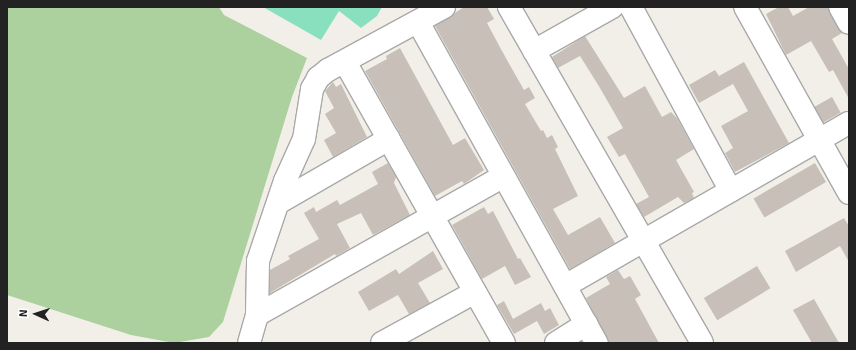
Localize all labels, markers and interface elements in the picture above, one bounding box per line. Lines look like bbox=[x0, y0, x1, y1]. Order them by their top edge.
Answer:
north arrow bbox=[16, 294, 56, 334]
text: N bbox=[17, 309, 30, 318]

